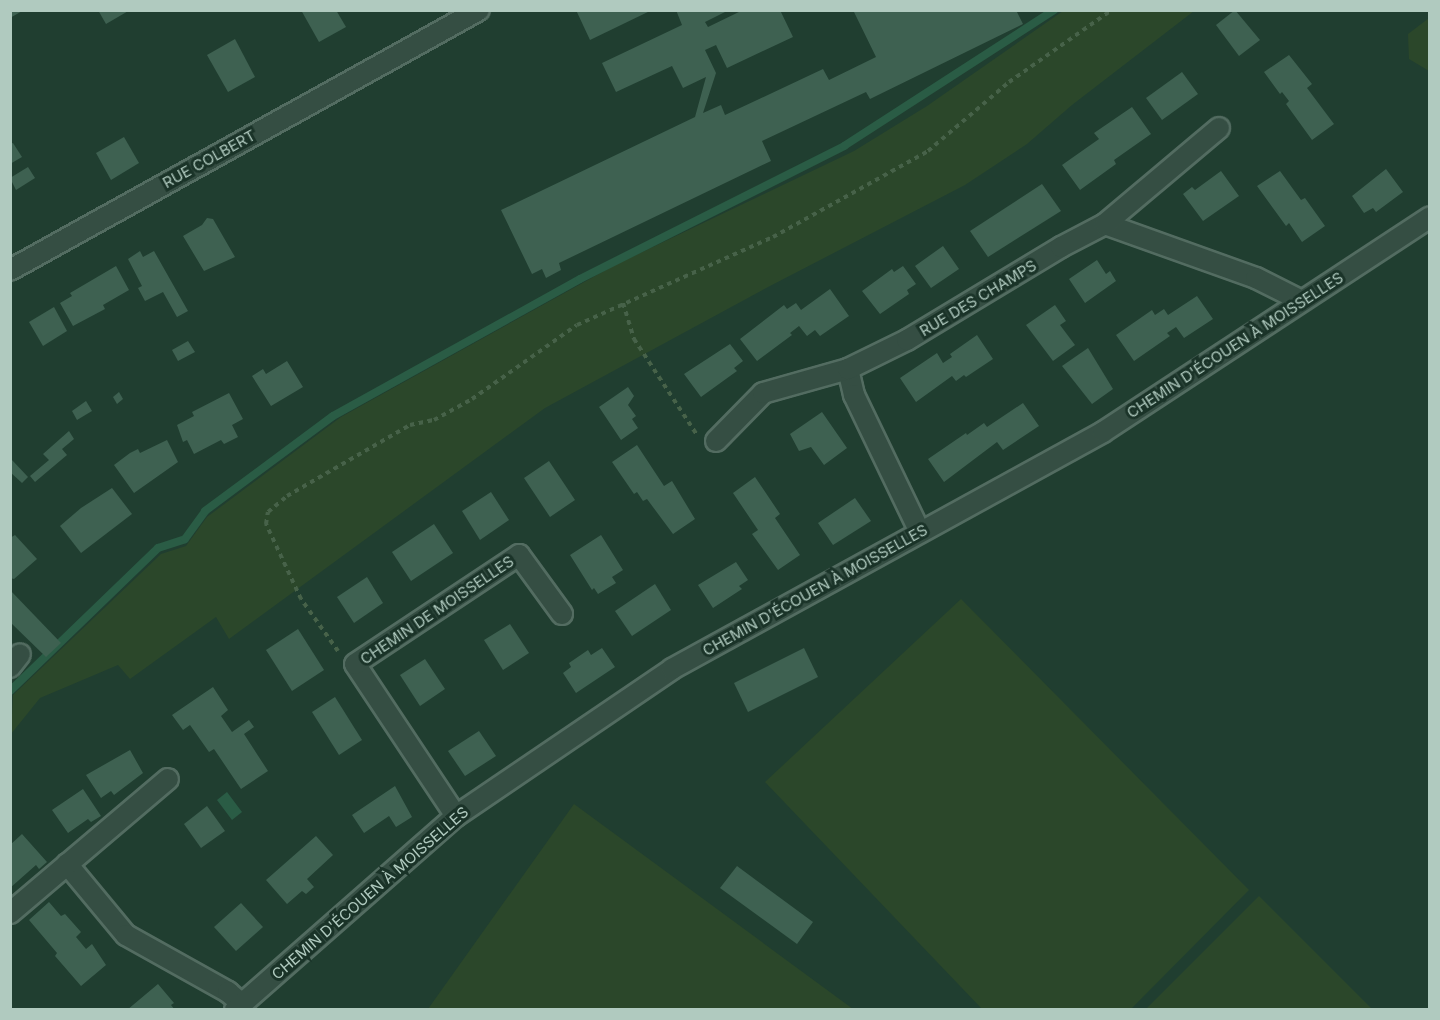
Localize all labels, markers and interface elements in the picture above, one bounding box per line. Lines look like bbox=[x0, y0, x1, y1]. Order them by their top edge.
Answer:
street label: RUE COLBERT bbox=[160, 126, 258, 192]
street label: RUE DES CHAMPS bbox=[916, 256, 1040, 340]
street label: CHEMIN D'ÉCOUEN À MOISSELLES bbox=[1124, 268, 1346, 422]
street label: CHEMIN D'ÉCOUEN À MOISSELLES bbox=[699, 521, 931, 659]
street label: CHEMIN DE MOISSELLES bbox=[357, 552, 517, 668]
street label: CHEMIN D'ÉCOUEN À MOISSELLES bbox=[268, 803, 472, 983]

